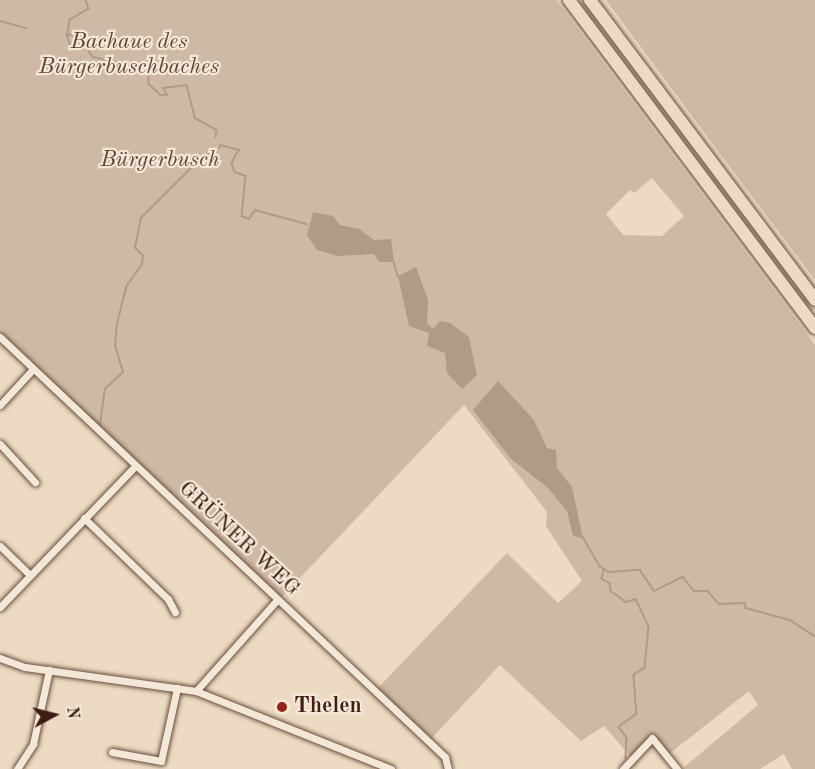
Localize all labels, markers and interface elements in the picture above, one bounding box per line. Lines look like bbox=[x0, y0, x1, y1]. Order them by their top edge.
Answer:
park label: Bachaue des Bürgerbuschbaches bbox=[39, 29, 219, 80]
park label: Bürgerbusch bbox=[100, 148, 220, 174]
street label: GRÜNER WEG bbox=[173, 476, 305, 602]
north arrow bbox=[24, 685, 84, 745]
place label: Thelen bbox=[294, 694, 362, 720]
marker: Thelen bbox=[275, 700, 289, 714]
text: N bbox=[63, 706, 81, 720]

